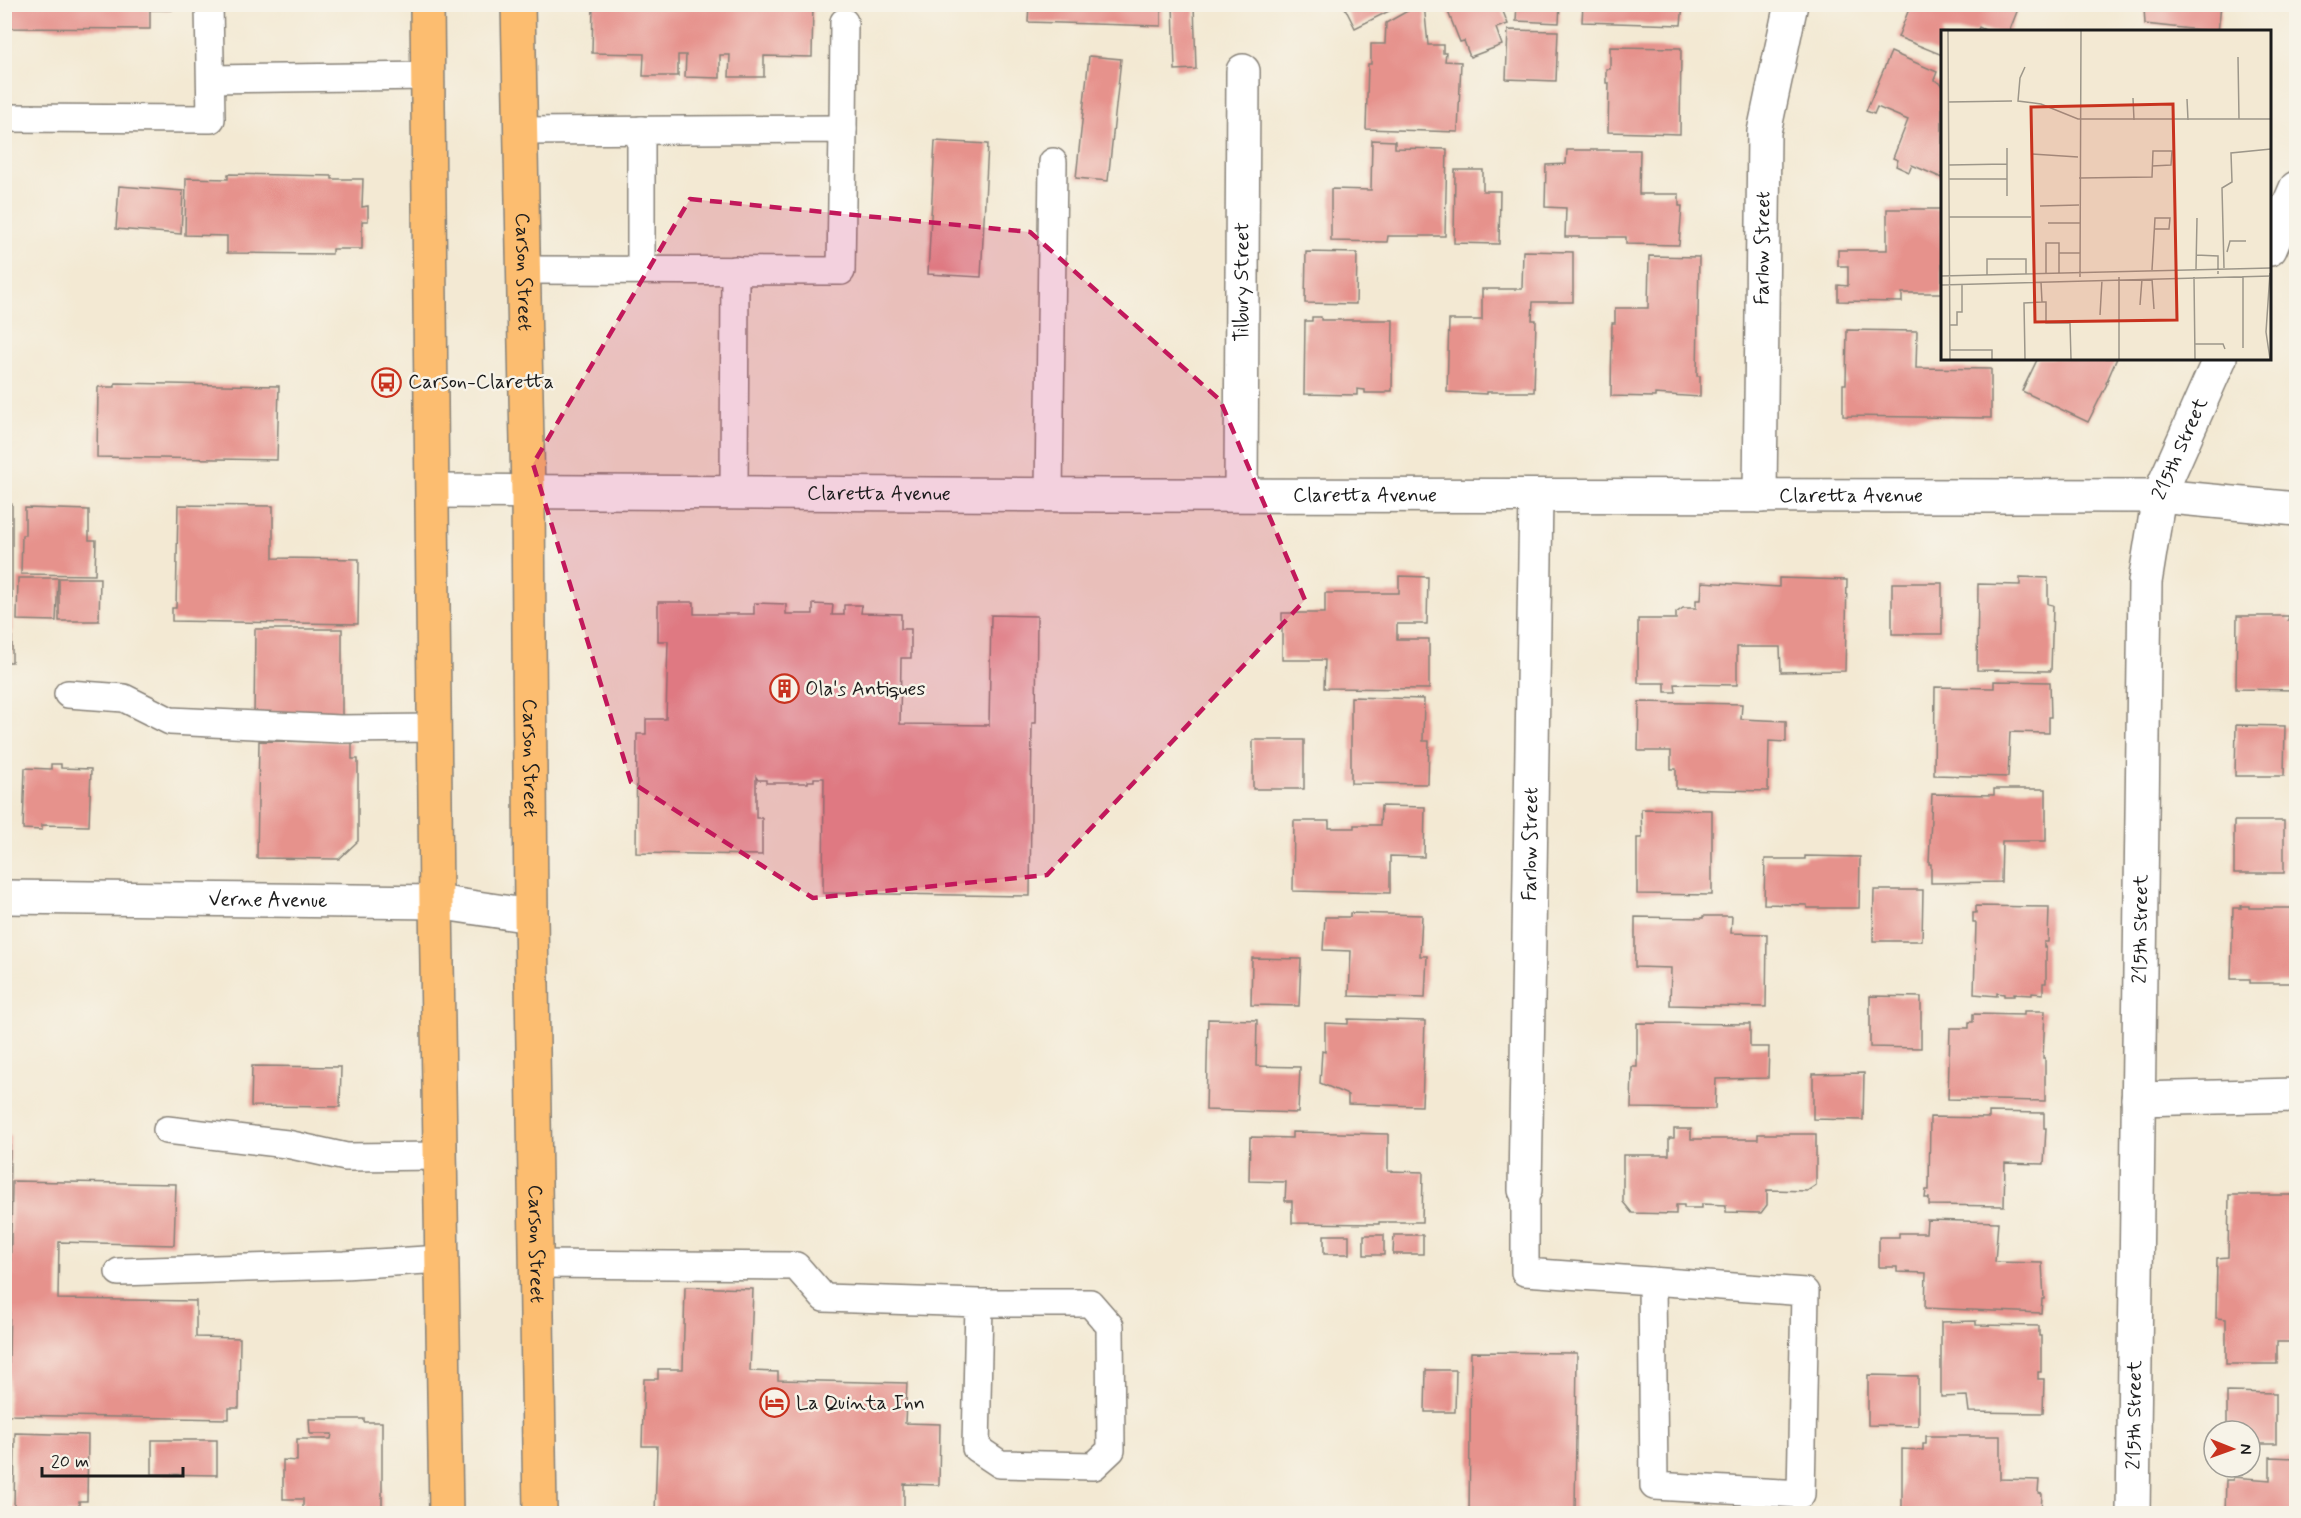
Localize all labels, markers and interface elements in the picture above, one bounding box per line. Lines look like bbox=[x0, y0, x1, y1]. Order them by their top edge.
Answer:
inset map bbox=[1941, 30, 2271, 360]
street label: Farlow Street bbox=[1749, 191, 1777, 305]
street label: Carson Street bbox=[509, 212, 538, 331]
street label: Tilbury Street bbox=[1228, 222, 1256, 342]
bus stop icon: Carson-Claretta bbox=[371, 366, 403, 398]
place label: Carson-Claretta bbox=[408, 369, 554, 396]
street label: 215th Street bbox=[2146, 393, 2214, 504]
street label: Claretta Avenue bbox=[807, 480, 951, 508]
street label: Claretta Avenue bbox=[1293, 482, 1437, 509]
street label: Claretta Avenue bbox=[1779, 482, 1923, 509]
building icon: Ola's Antiques bbox=[768, 673, 800, 705]
place label: Ola's Antiques bbox=[805, 676, 926, 703]
street label: Carson Street bbox=[516, 699, 544, 817]
street label: Farlow Street bbox=[1516, 787, 1545, 901]
street label: 215th Street bbox=[2126, 874, 2155, 984]
street label: Verne Avenue bbox=[208, 886, 328, 914]
street label: Carson Street bbox=[522, 1184, 550, 1303]
street label: 215th Street bbox=[2120, 1360, 2148, 1470]
hotel icon: La Quinta Inn bbox=[759, 1387, 791, 1419]
place label: La Quinta Inn bbox=[796, 1390, 925, 1417]
north arrow bbox=[2202, 1419, 2262, 1479]
scale bar bbox=[42, 1440, 183, 1478]
text: N bbox=[2235, 1444, 2256, 1455]
text: 20 m bbox=[51, 1450, 89, 1474]

